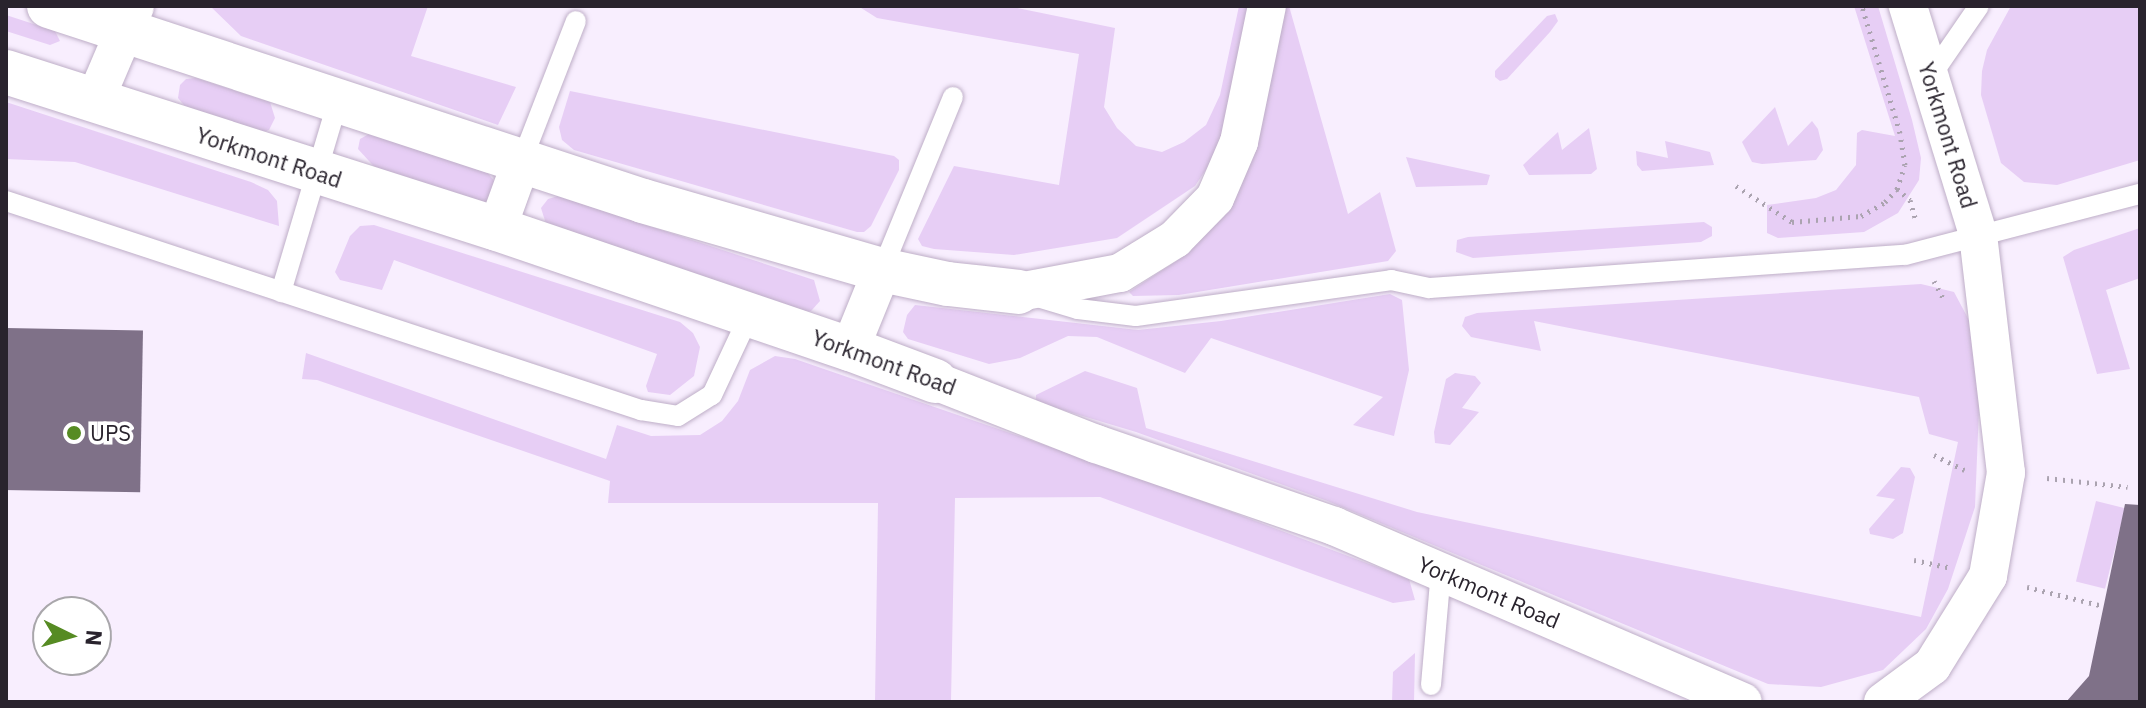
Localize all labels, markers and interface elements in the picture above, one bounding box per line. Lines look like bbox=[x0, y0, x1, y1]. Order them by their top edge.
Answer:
street label: Yorkmont Road bbox=[1913, 59, 1983, 211]
street label: Yorkmont Road bbox=[193, 121, 345, 193]
street label: Yorkmont Road bbox=[808, 324, 960, 400]
place label: UPS bbox=[90, 420, 131, 446]
marker: UPS bbox=[65, 424, 83, 442]
street label: Yorkmont Road bbox=[1414, 550, 1564, 634]
north arrow bbox=[32, 596, 112, 676]
text: N bbox=[79, 629, 110, 647]

